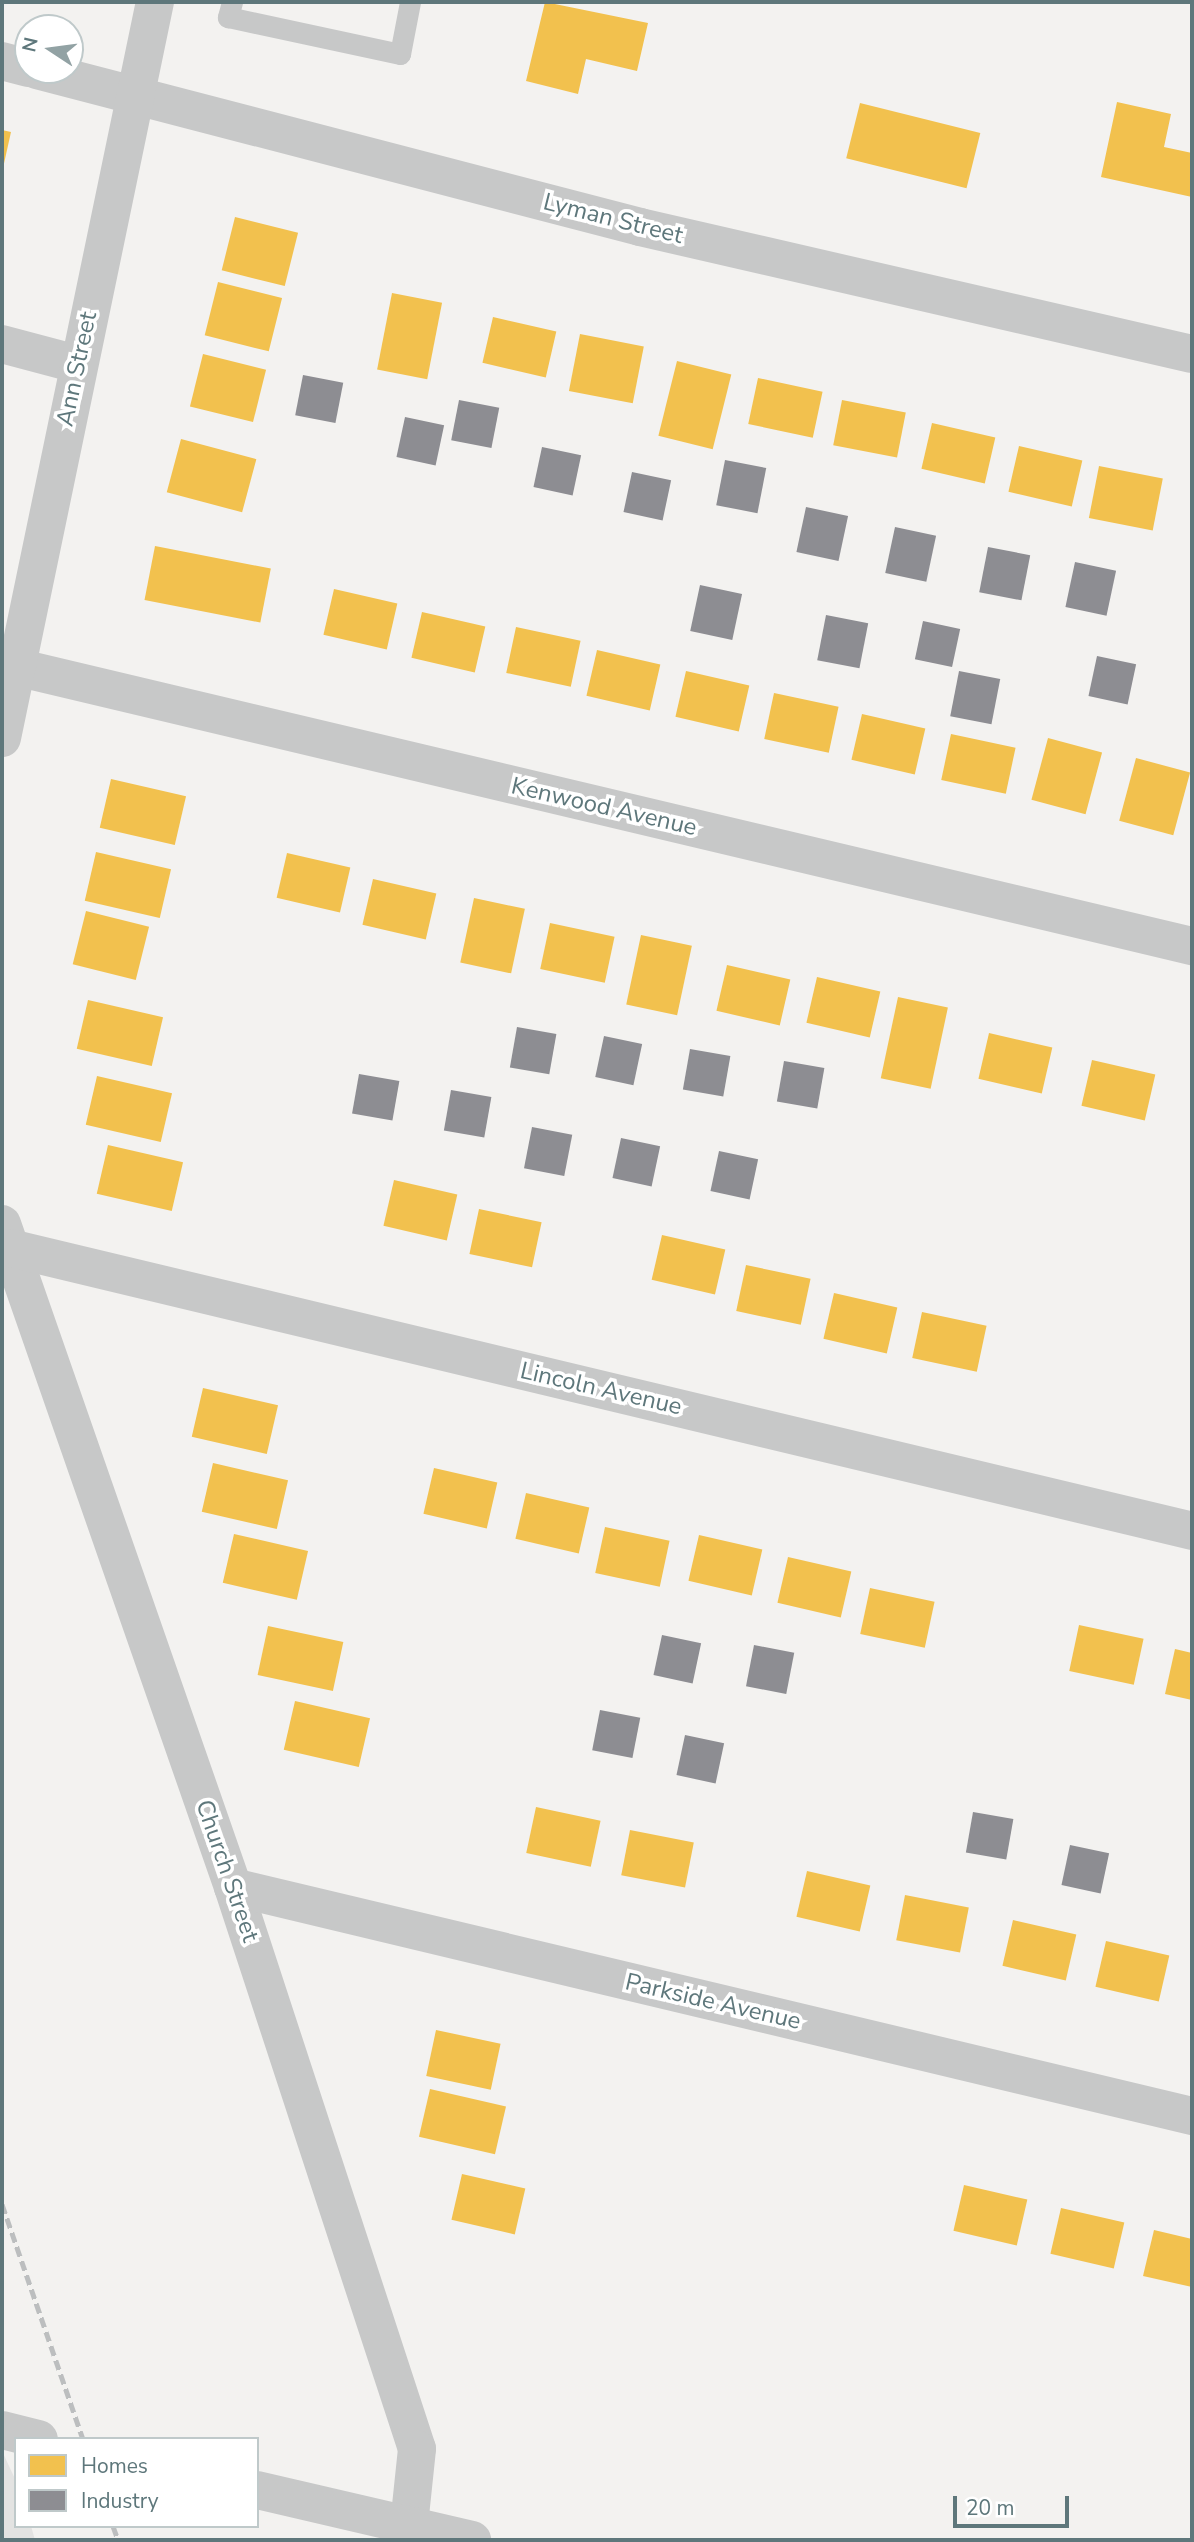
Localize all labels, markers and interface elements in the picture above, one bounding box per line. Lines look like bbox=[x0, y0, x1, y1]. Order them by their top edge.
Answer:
north arrow bbox=[14, 14, 84, 84]
text: N bbox=[16, 35, 45, 55]
street label: Lyman Street bbox=[540, 188, 686, 250]
street label: Ann Street bbox=[51, 309, 103, 429]
street label: Kenwood Avenue bbox=[508, 772, 700, 842]
street label: Lincoln Avenue bbox=[517, 1356, 685, 1422]
street label: Church Street bbox=[189, 1796, 265, 1946]
street label: Parkside Avenue bbox=[622, 1968, 804, 2036]
legend bbox=[14, 2437, 259, 2528]
text: Homes bbox=[81, 2452, 148, 2480]
scale bar bbox=[956, 2482, 1072, 2526]
text: Industry bbox=[81, 2487, 159, 2515]
text: 20 m bbox=[966, 2494, 1015, 2522]

